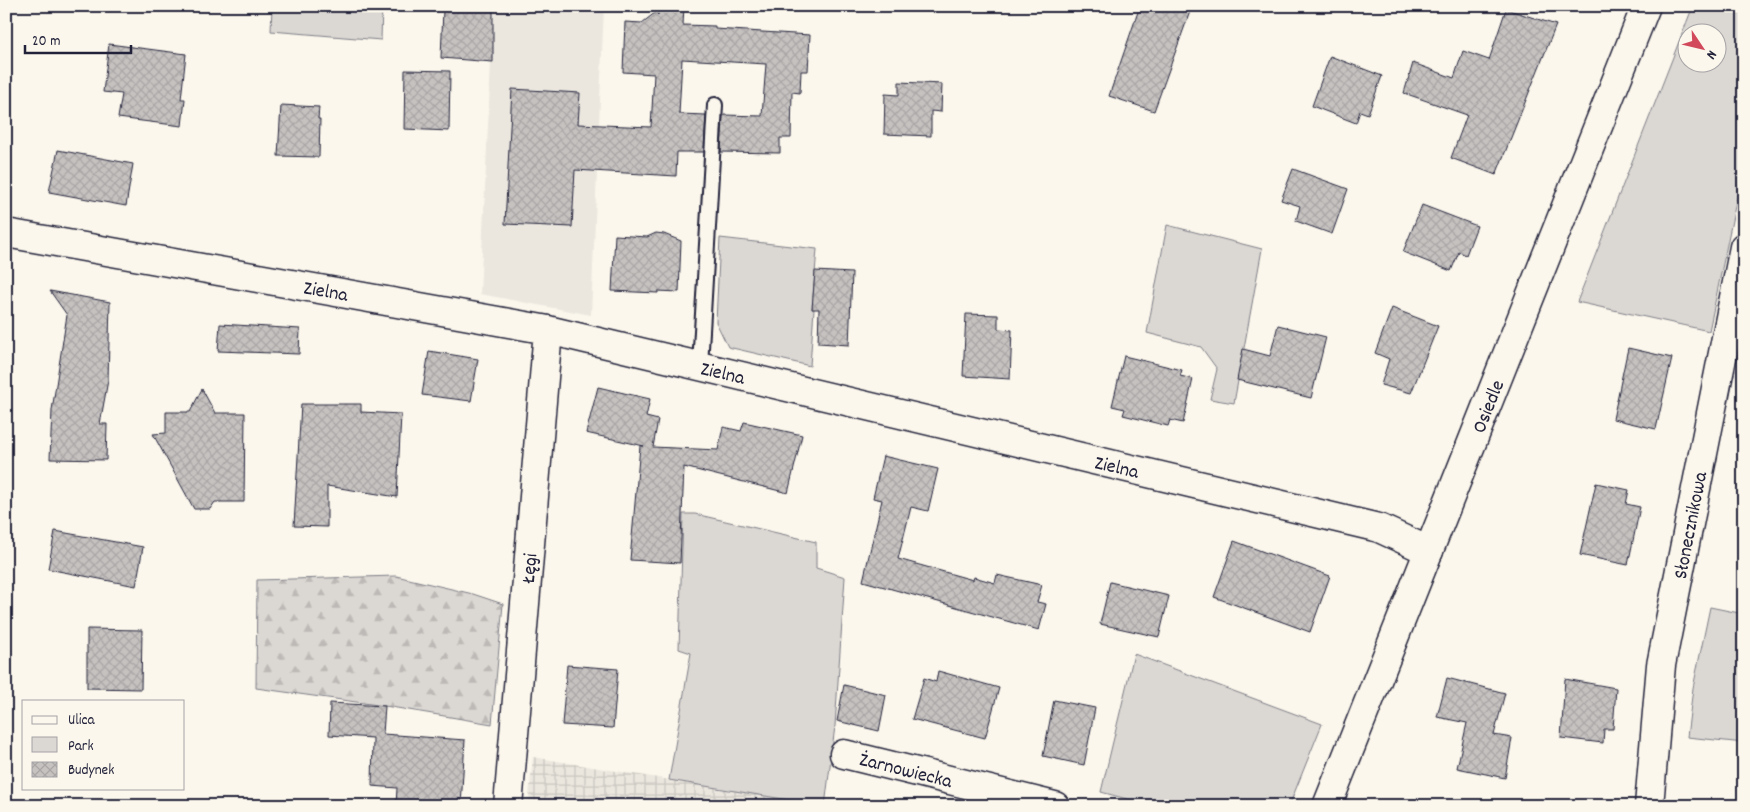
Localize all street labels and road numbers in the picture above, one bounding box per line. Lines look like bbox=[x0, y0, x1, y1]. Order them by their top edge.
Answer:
street label: Zielna bbox=[301, 275, 351, 311]
street label: Zielna bbox=[697, 356, 748, 394]
street label: Osiedle bbox=[1466, 376, 1513, 438]
street label: Zielna bbox=[1091, 450, 1142, 488]
street label: Słonecznikowa bbox=[1668, 469, 1716, 582]
street label: Łęgi bbox=[516, 552, 546, 585]
street label: Żarnowiecka bbox=[856, 747, 955, 797]

